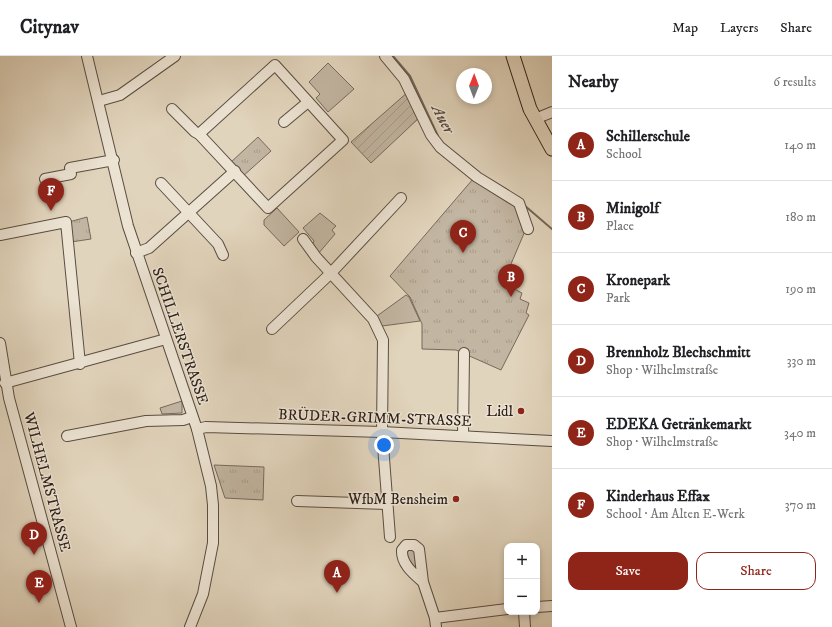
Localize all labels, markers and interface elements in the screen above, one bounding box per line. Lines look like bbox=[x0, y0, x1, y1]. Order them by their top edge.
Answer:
text: Citynav bbox=[20, 16, 79, 39]
text: Map bbox=[672, 19, 698, 37]
text: Layers bbox=[720, 19, 758, 37]
text: Share bbox=[780, 19, 812, 37]
north arrow bbox=[456, 68, 492, 104]
text: Nearby bbox=[568, 71, 618, 93]
text: 6 results bbox=[773, 74, 816, 90]
water label: Auer bbox=[426, 99, 459, 138]
text: Schillerschule bbox=[606, 127, 690, 146]
text: A bbox=[577, 137, 585, 153]
text: 140 m bbox=[784, 137, 816, 153]
text: School bbox=[606, 146, 642, 162]
pin: F bbox=[38, 178, 64, 211]
text: Minigolf bbox=[606, 199, 659, 218]
text: B bbox=[577, 209, 585, 225]
text: 180 m bbox=[785, 209, 816, 225]
text: Place bbox=[606, 218, 634, 234]
pin: C bbox=[450, 220, 476, 253]
pin: B bbox=[498, 264, 524, 297]
street label: SCHILLERSTRASSE bbox=[148, 265, 213, 408]
text: Kronepark bbox=[606, 271, 670, 290]
text: C bbox=[577, 281, 585, 297]
text: 190 m bbox=[785, 281, 816, 297]
text: Park bbox=[606, 290, 630, 306]
text: Brennholz Blechschmitt bbox=[606, 343, 751, 362]
text: D bbox=[576, 353, 586, 369]
text: 330 m bbox=[787, 353, 816, 369]
text: Shop · Wilhelmstraße bbox=[606, 362, 718, 378]
place label: Lidl bbox=[486, 402, 513, 421]
street label: BRÜDER-GRIMM-STRASSE bbox=[278, 405, 472, 431]
marker: Lidl bbox=[516, 406, 526, 416]
street label: WILHELMSTRASSE bbox=[19, 409, 75, 554]
text: EDEKA Getränkemarkt bbox=[606, 415, 752, 434]
text: E bbox=[576, 425, 586, 441]
text: 340 m bbox=[784, 425, 816, 441]
text: Shop · Wilhelmstraße bbox=[606, 434, 718, 450]
your location bbox=[374, 435, 394, 455]
text: Kinderhaus Effax bbox=[606, 487, 710, 506]
place label: WfbM Bensheim bbox=[347, 490, 448, 509]
marker: WfbM Bensheim bbox=[451, 494, 461, 504]
text: F bbox=[577, 497, 585, 513]
text: 370 m bbox=[785, 497, 816, 513]
text: School · Am Alten E-Werk bbox=[606, 506, 745, 522]
pin: D bbox=[21, 522, 47, 555]
map controls bbox=[504, 543, 540, 615]
button: + bbox=[504, 543, 540, 579]
button: Save bbox=[568, 552, 688, 590]
button: Share bbox=[696, 552, 816, 590]
pin: A bbox=[324, 560, 350, 593]
pin: E bbox=[26, 570, 52, 603]
button: − bbox=[504, 579, 540, 615]

